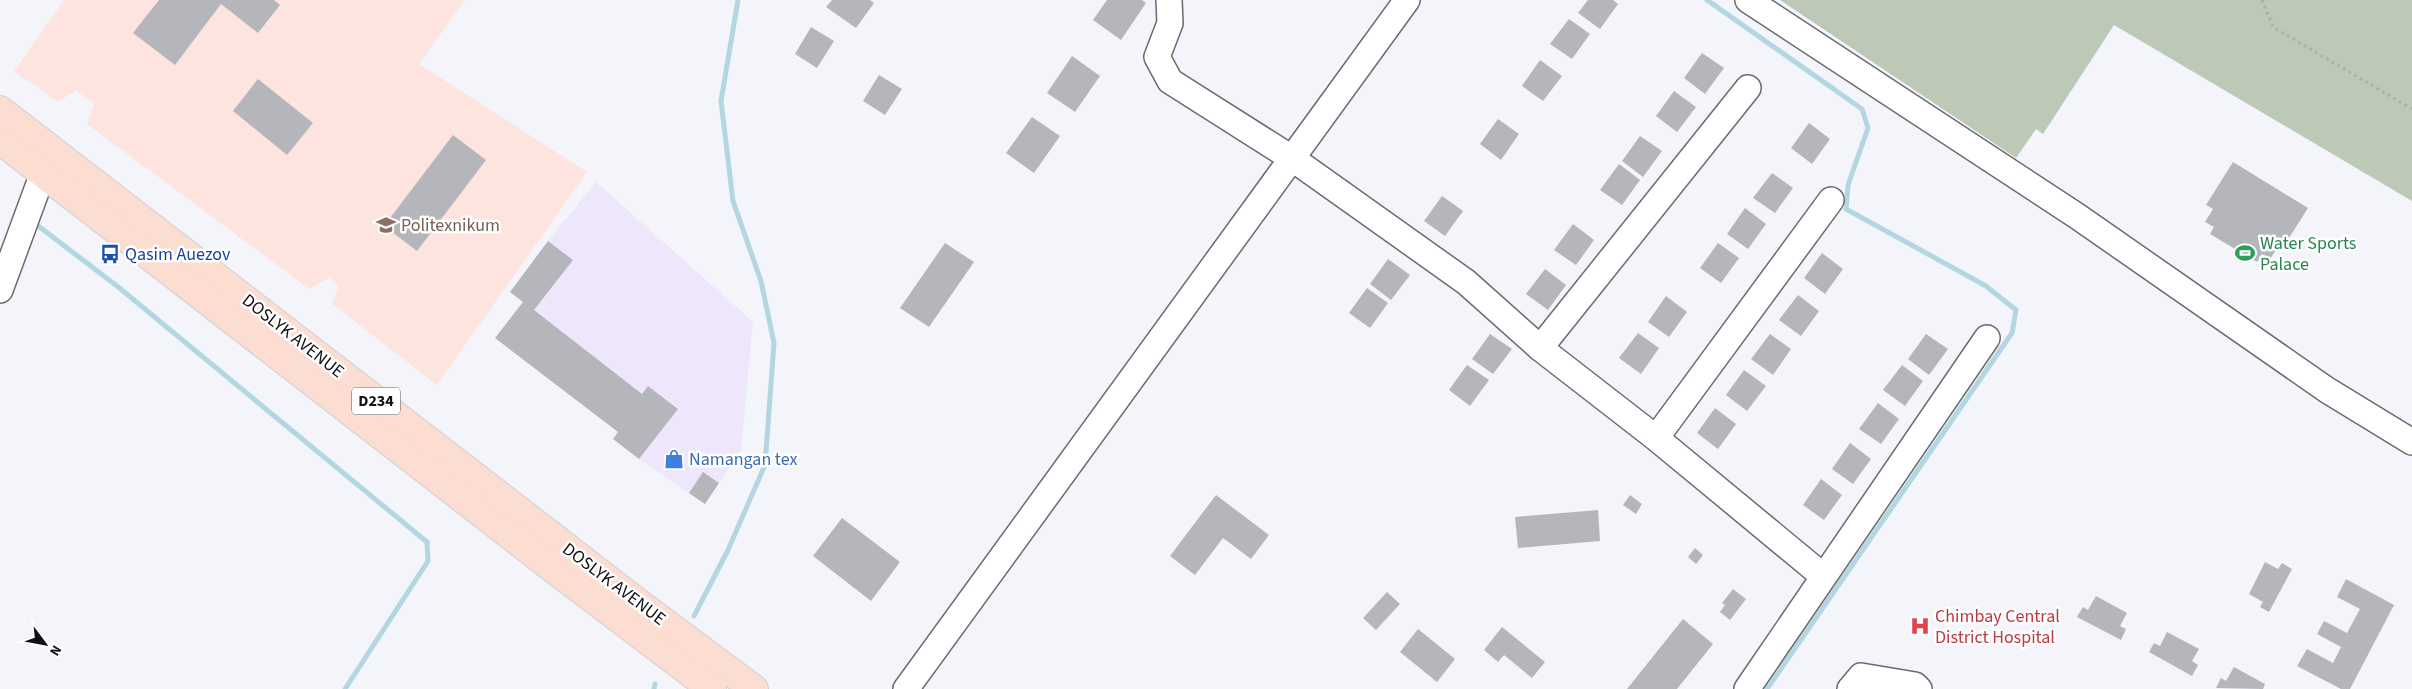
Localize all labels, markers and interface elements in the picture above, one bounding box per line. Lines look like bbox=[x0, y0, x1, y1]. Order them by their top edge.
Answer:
place label: Politexnikum bbox=[401, 213, 500, 238]
school or university icon: Politexnikum bbox=[375, 214, 397, 236]
place label: Water Sports Palace bbox=[2260, 231, 2356, 277]
place label: Qasim Auezov bbox=[125, 242, 231, 267]
sports icon: Water Sports Palace bbox=[2234, 242, 2256, 264]
bus stop icon: Qasim Auezov bbox=[99, 243, 121, 265]
street label: DOSLYK AVENUE bbox=[237, 288, 349, 384]
road number: D234 bbox=[352, 388, 400, 414]
place label: Namangan tex bbox=[689, 447, 798, 472]
shop icon: Namangan tex bbox=[663, 448, 685, 470]
street label: DOSLYK AVENUE bbox=[557, 537, 671, 631]
place label: Chimbay Central District Hospital bbox=[1935, 604, 2060, 650]
hospital icon: Chimbay Central District Hospital bbox=[1909, 615, 1931, 637]
north arrow bbox=[20, 619, 70, 669]
text: N bbox=[44, 641, 66, 660]

